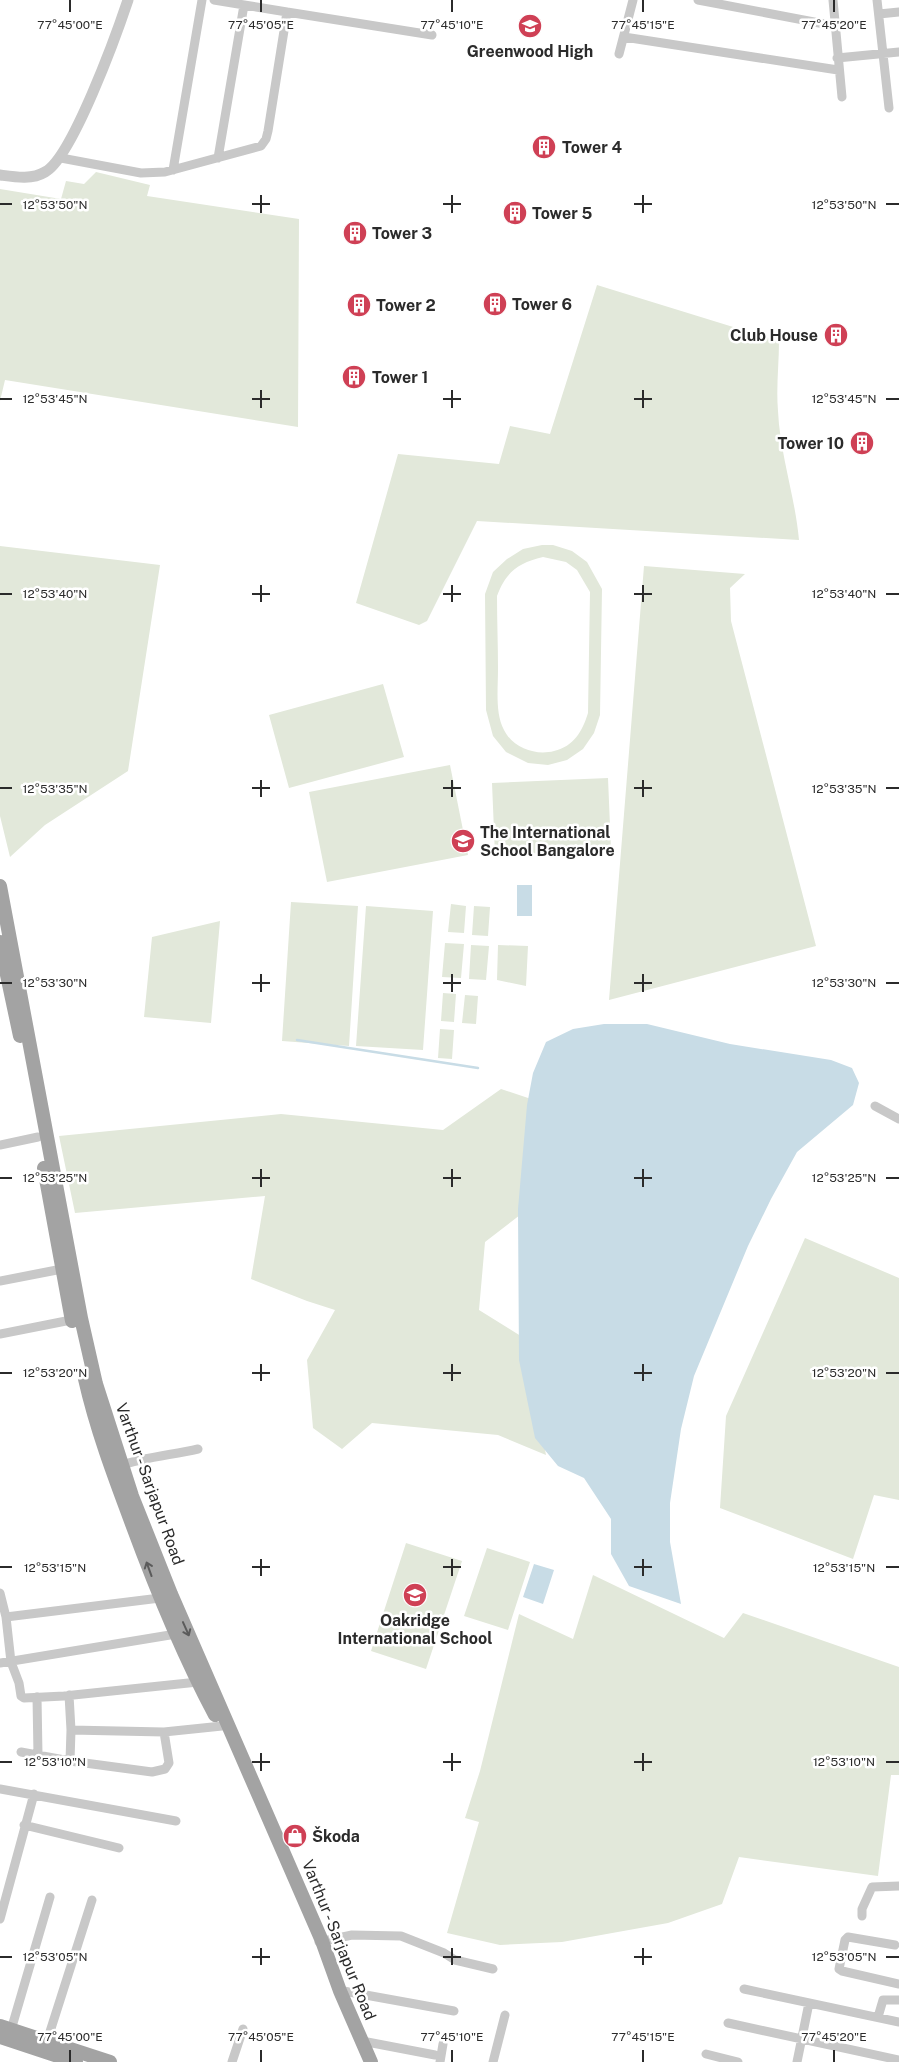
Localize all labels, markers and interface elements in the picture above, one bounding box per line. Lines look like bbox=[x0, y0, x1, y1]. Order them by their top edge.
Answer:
school or university icon: Greenwood High bbox=[517, 13, 543, 39]
text: 77°45'00"E bbox=[37, 18, 103, 32]
text: 77°45'05"E bbox=[228, 18, 294, 32]
text: 77°45'10"E bbox=[420, 18, 484, 32]
text: 77°45'15"E bbox=[611, 18, 675, 32]
text: 77°45'20"E bbox=[801, 18, 867, 32]
place label: Greenwood High bbox=[467, 42, 593, 61]
building icon: Tower 4 bbox=[531, 134, 557, 160]
place label: Tower 4 bbox=[562, 138, 622, 157]
text: 12°53'50"N bbox=[23, 198, 88, 212]
text: 12°53'50"N bbox=[812, 198, 877, 212]
building icon: Tower 5 bbox=[502, 200, 528, 226]
place label: Tower 5 bbox=[532, 204, 592, 223]
building icon: Tower 3 bbox=[342, 220, 368, 246]
place label: Tower 3 bbox=[372, 224, 432, 243]
building icon: Tower 6 bbox=[482, 291, 508, 317]
building icon: Tower 2 bbox=[346, 292, 372, 318]
place label: Tower 6 bbox=[512, 295, 572, 314]
place label: Tower 2 bbox=[376, 296, 436, 315]
building icon: Club House bbox=[823, 322, 849, 348]
place label: Club House bbox=[730, 326, 818, 345]
building icon: Tower 1 bbox=[341, 364, 367, 390]
place label: Tower 1 bbox=[372, 368, 428, 387]
text: 12°53'45"N bbox=[22, 392, 88, 406]
text: 12°53'45"N bbox=[811, 392, 877, 406]
building icon: Tower 10 bbox=[849, 430, 875, 456]
place label: Tower 10 bbox=[777, 434, 844, 453]
text: 12°53'40"N bbox=[23, 587, 87, 601]
text: 12°53'40"N bbox=[812, 587, 876, 601]
text: 12°53'35"N bbox=[22, 782, 88, 796]
text: 12°53'35"N bbox=[811, 782, 877, 796]
place label: The International School Bangalore bbox=[480, 823, 615, 860]
school or university icon: The International School Bangalore bbox=[450, 828, 476, 854]
text: 12°53'30"N bbox=[23, 976, 87, 990]
text: 12°53'30"N bbox=[812, 976, 876, 990]
text: 12°53'25"N bbox=[23, 1171, 87, 1185]
text: 12°53'25"N bbox=[812, 1171, 876, 1185]
text: 12°53'20"N bbox=[23, 1366, 87, 1380]
text: 12°53'20"N bbox=[812, 1366, 876, 1380]
street label: Varthur - Sarjapur Road bbox=[112, 1400, 188, 1568]
text: 12°53'15"N bbox=[24, 1561, 86, 1575]
text: 12°53'15"N bbox=[813, 1561, 875, 1575]
one-way arrow bbox=[144, 1562, 153, 1577]
school or university icon: Oakridge International School bbox=[402, 1582, 428, 1608]
place label: Oakridge International School bbox=[338, 1611, 492, 1648]
one-way arrow bbox=[182, 1621, 192, 1636]
text: 12°53'10"N bbox=[24, 1755, 86, 1769]
text: 12°53'10"N bbox=[813, 1755, 875, 1769]
shop icon: Škoda bbox=[282, 1823, 308, 1849]
place label: Škoda bbox=[312, 1826, 360, 1846]
street label: Varthur - Sarjapur Road bbox=[298, 1857, 380, 2023]
text: 12°53'05"N bbox=[23, 1950, 88, 1964]
text: 12°53'05"N bbox=[812, 1950, 877, 1964]
text: 77°45'00"E bbox=[37, 2030, 103, 2044]
text: 77°45'05"E bbox=[228, 2030, 294, 2044]
text: 77°45'10"E bbox=[420, 2030, 484, 2044]
text: 77°45'15"E bbox=[611, 2030, 675, 2044]
text: 77°45'20"E bbox=[801, 2030, 867, 2044]

